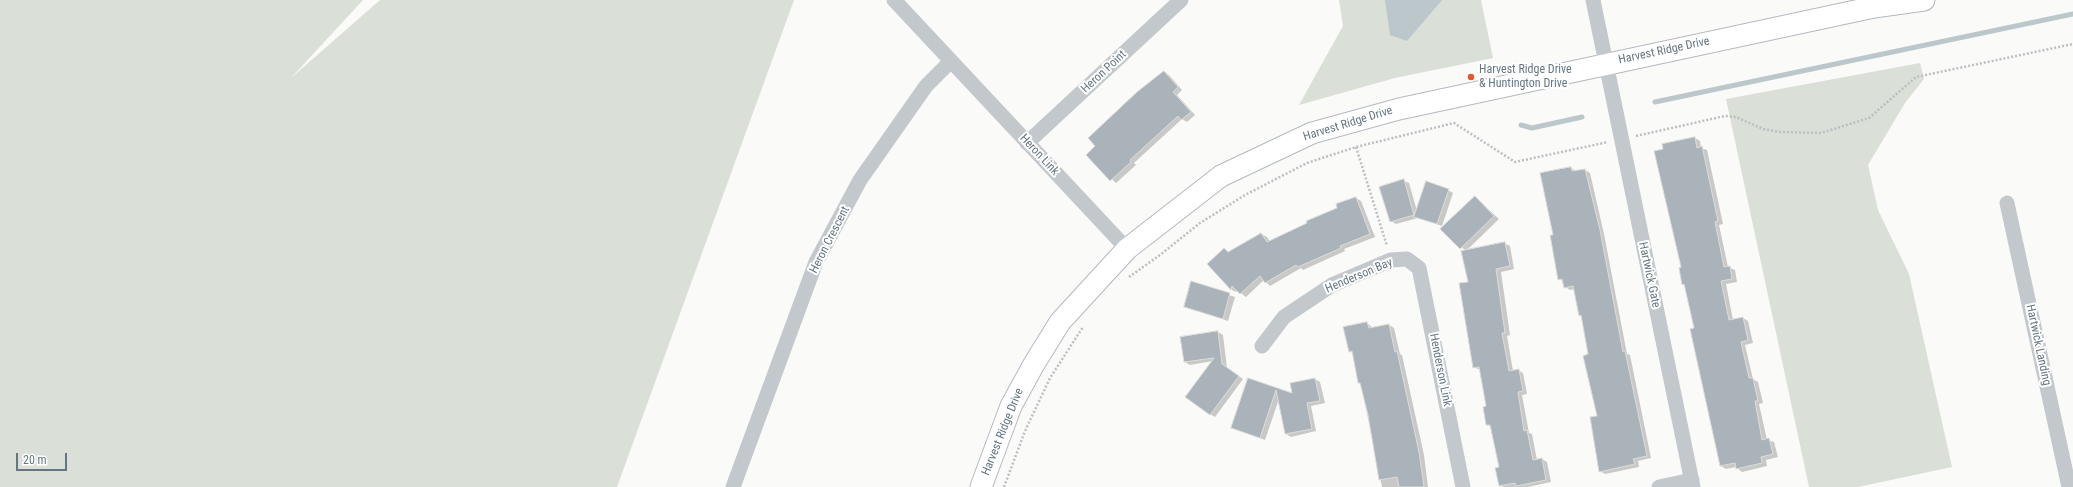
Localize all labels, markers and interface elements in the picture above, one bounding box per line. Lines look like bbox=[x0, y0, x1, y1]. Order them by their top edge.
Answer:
street label: Harvest Ridge Drive bbox=[1617, 34, 1711, 68]
street label: Heron Point bbox=[1079, 48, 1129, 96]
place label: Harvest Ridge Drive & Huntington Drive bbox=[1479, 63, 1572, 91]
marker: Harvest Ridge Drive & Huntington Drive bbox=[1466, 72, 1476, 82]
street label: Harvest Ridge Drive bbox=[1302, 104, 1394, 144]
street label: Heron Link bbox=[1016, 131, 1062, 179]
street label: Heron Crescent bbox=[807, 204, 853, 276]
street label: Hartwick Gate bbox=[1635, 241, 1663, 309]
street label: Henderson Bay bbox=[1323, 255, 1395, 297]
street label: Hartwick Landing bbox=[2022, 303, 2054, 387]
street label: Henderson Link bbox=[1426, 332, 1454, 408]
street label: Harvest Ridge Drive bbox=[979, 386, 1027, 478]
scale bar bbox=[18, 445, 69, 471]
text: 20 m bbox=[23, 453, 47, 467]

